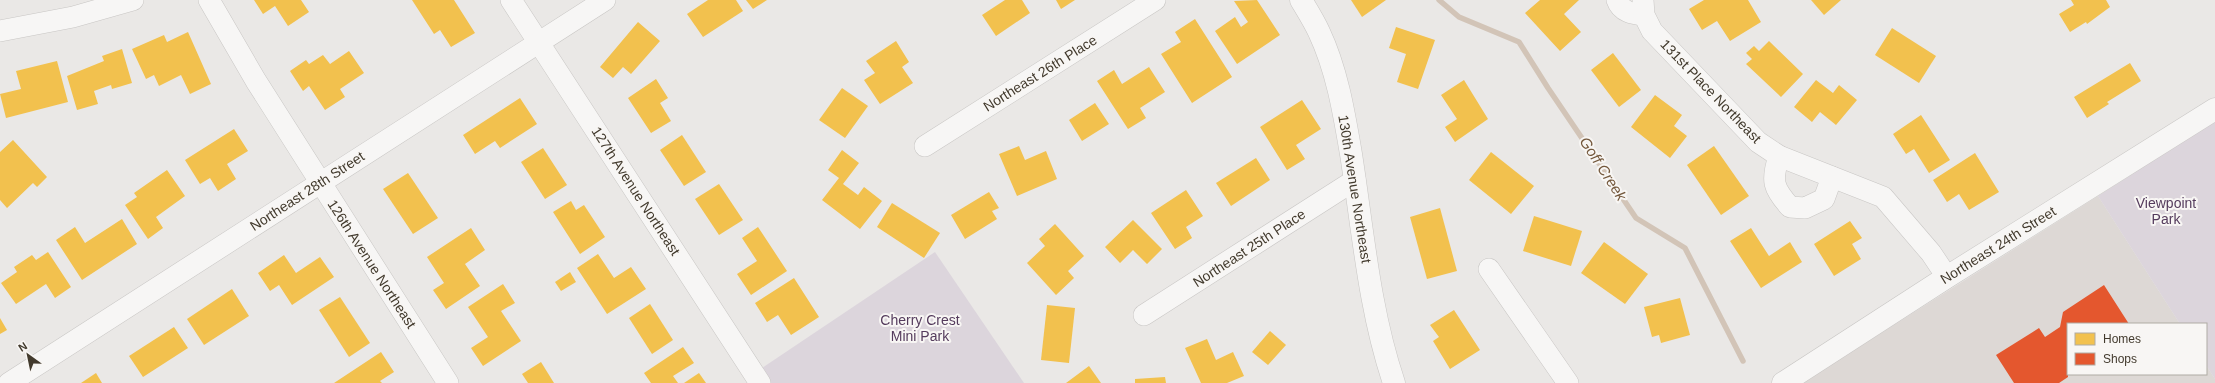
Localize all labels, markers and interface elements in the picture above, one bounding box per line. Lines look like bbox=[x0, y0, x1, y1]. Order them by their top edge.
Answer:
street label: Northeast 26th Place bbox=[980, 31, 1100, 114]
street label: 131st Place Northeast bbox=[1657, 36, 1765, 146]
street label: 130th Avenue Northeast bbox=[1335, 114, 1375, 264]
street label: 127th Avenue Northeast bbox=[588, 124, 684, 258]
water label: Goff Creek bbox=[1577, 134, 1631, 205]
street label: Northeast 28th Street bbox=[247, 148, 367, 234]
park label: Viewpoint Park bbox=[2136, 195, 2196, 227]
street label: 126th Avenue Northeast bbox=[324, 197, 420, 331]
street label: Northeast 24th Street bbox=[1937, 203, 2059, 287]
street label: Northeast 25th Place bbox=[1190, 206, 1308, 290]
park label: Cherry Crest Mini Park bbox=[880, 312, 960, 344]
legend bbox=[2067, 323, 2207, 375]
text: Homes bbox=[2103, 332, 2141, 346]
north arrow bbox=[8, 335, 48, 375]
text: N bbox=[16, 339, 29, 354]
text: Shops bbox=[2103, 352, 2137, 366]

